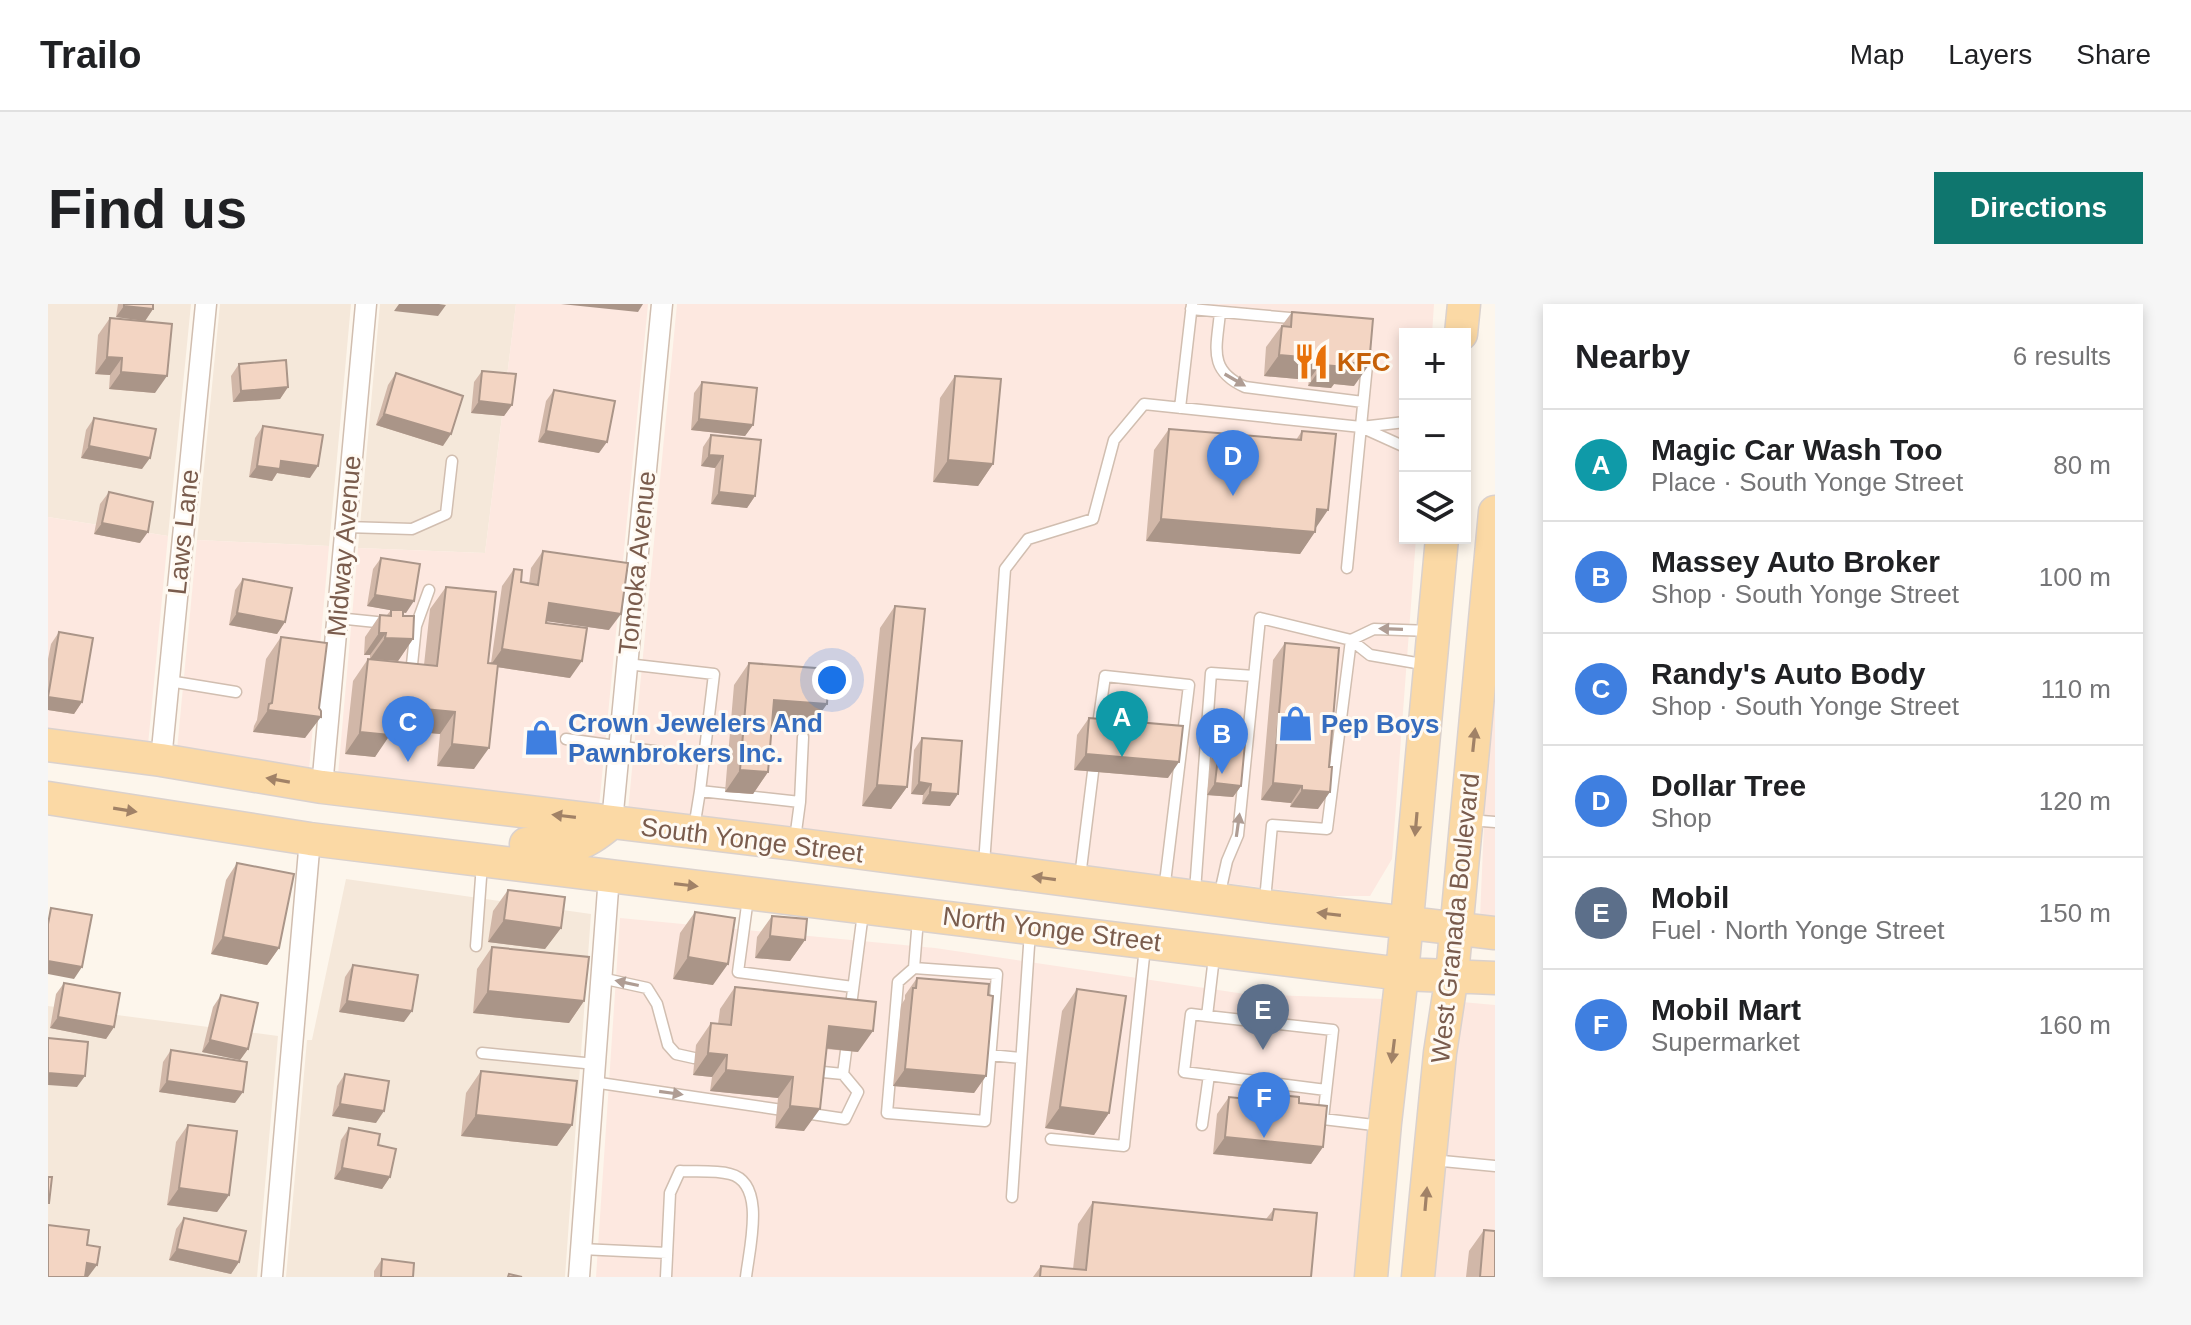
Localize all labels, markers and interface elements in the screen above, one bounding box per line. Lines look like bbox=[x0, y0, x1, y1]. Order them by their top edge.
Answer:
text: Trailo bbox=[40, 34, 141, 76]
text: Map bbox=[1850, 39, 1904, 70]
text: Layers bbox=[1948, 39, 2032, 70]
text: Share bbox=[2076, 39, 2151, 70]
button: Directions bbox=[1934, 172, 2143, 244]
text: Find us bbox=[48, 177, 247, 240]
map controls bbox=[1399, 328, 1471, 544]
button: + bbox=[1399, 328, 1471, 400]
text: Nearby bbox=[1575, 337, 1690, 375]
text: 6 results bbox=[2013, 341, 2111, 371]
restaurant icon: KFC bbox=[1292, 343, 1330, 381]
place label: KFC bbox=[1337, 347, 1391, 377]
one-way arrow bbox=[1224, 373, 1246, 387]
button: − bbox=[1399, 400, 1471, 472]
pin: D bbox=[1207, 430, 1259, 496]
text: Magic Car Wash Too bbox=[1651, 433, 1943, 466]
text: A bbox=[1592, 450, 1610, 480]
text: 80 m bbox=[2053, 450, 2111, 480]
street label: Midway Avenue bbox=[321, 454, 367, 638]
text: Place · South Yonge Street bbox=[1651, 467, 1963, 497]
street label: Laws Lane bbox=[162, 468, 204, 596]
street label: Tomoka Avenue bbox=[612, 470, 662, 656]
button: layers bbox=[1399, 472, 1471, 544]
text: Massey Auto Broker bbox=[1651, 545, 1940, 578]
text: B bbox=[1592, 562, 1610, 592]
text: 100 m bbox=[2039, 562, 2111, 592]
text: Shop · South Yonge Street bbox=[1651, 579, 1959, 609]
one-way arrow bbox=[1378, 623, 1403, 636]
text: Randy's Auto Body bbox=[1651, 657, 1925, 690]
your location bbox=[812, 660, 852, 700]
text: C bbox=[1592, 674, 1610, 704]
text: 110 m bbox=[2041, 674, 2111, 704]
pin: A bbox=[1096, 691, 1148, 757]
text: Shop · South Yonge Street bbox=[1651, 691, 1959, 721]
pin: C bbox=[382, 696, 434, 762]
shop icon: Pep Boys bbox=[1276, 705, 1314, 743]
place label: Crown Jewelers And Pawnbrokers Inc. bbox=[568, 708, 823, 768]
pin: B bbox=[1196, 708, 1248, 774]
place label: Pep Boys bbox=[1321, 709, 1440, 739]
shop icon: Crown Jewelers And Pawnbrokers Inc. bbox=[523, 719, 561, 757]
one-way arrow bbox=[1467, 727, 1480, 752]
text: Dollar Tree bbox=[1651, 769, 1806, 802]
street label: West Granada Boulevard bbox=[1425, 771, 1485, 1065]
one-way arrow bbox=[265, 773, 290, 786]
text: D bbox=[1592, 786, 1610, 816]
text: 120 m bbox=[2039, 786, 2111, 816]
text: Shop bbox=[1651, 803, 1712, 833]
one-way arrow bbox=[113, 805, 138, 817]
one-way arrow bbox=[551, 810, 576, 823]
street label: South Yonge Street bbox=[639, 811, 866, 869]
one-way arrow bbox=[1232, 812, 1245, 837]
one-way arrow bbox=[1409, 812, 1422, 837]
one-way arrow bbox=[1031, 871, 1056, 884]
one-way arrow bbox=[674, 879, 699, 892]
text: Mobil bbox=[1651, 881, 1729, 914]
text: E bbox=[1592, 898, 1610, 928]
text: 150 m bbox=[2039, 898, 2111, 928]
street label: North Yonge Street bbox=[941, 901, 1164, 957]
one-way arrow bbox=[1316, 908, 1341, 921]
text: Fuel · North Yonge Street bbox=[1651, 915, 1944, 945]
one-way arrow bbox=[614, 977, 639, 989]
pin: E bbox=[1237, 984, 1289, 1050]
text: Mobil Mart bbox=[1651, 993, 1801, 1026]
text: F bbox=[1593, 1010, 1609, 1040]
text: 160 m bbox=[2039, 1010, 2111, 1040]
text: Supermarket bbox=[1651, 1027, 1800, 1057]
one-way arrow bbox=[1386, 1039, 1399, 1064]
pin: F bbox=[1238, 1072, 1290, 1138]
one-way arrow bbox=[658, 1087, 683, 1100]
one-way arrow bbox=[1420, 1186, 1433, 1211]

